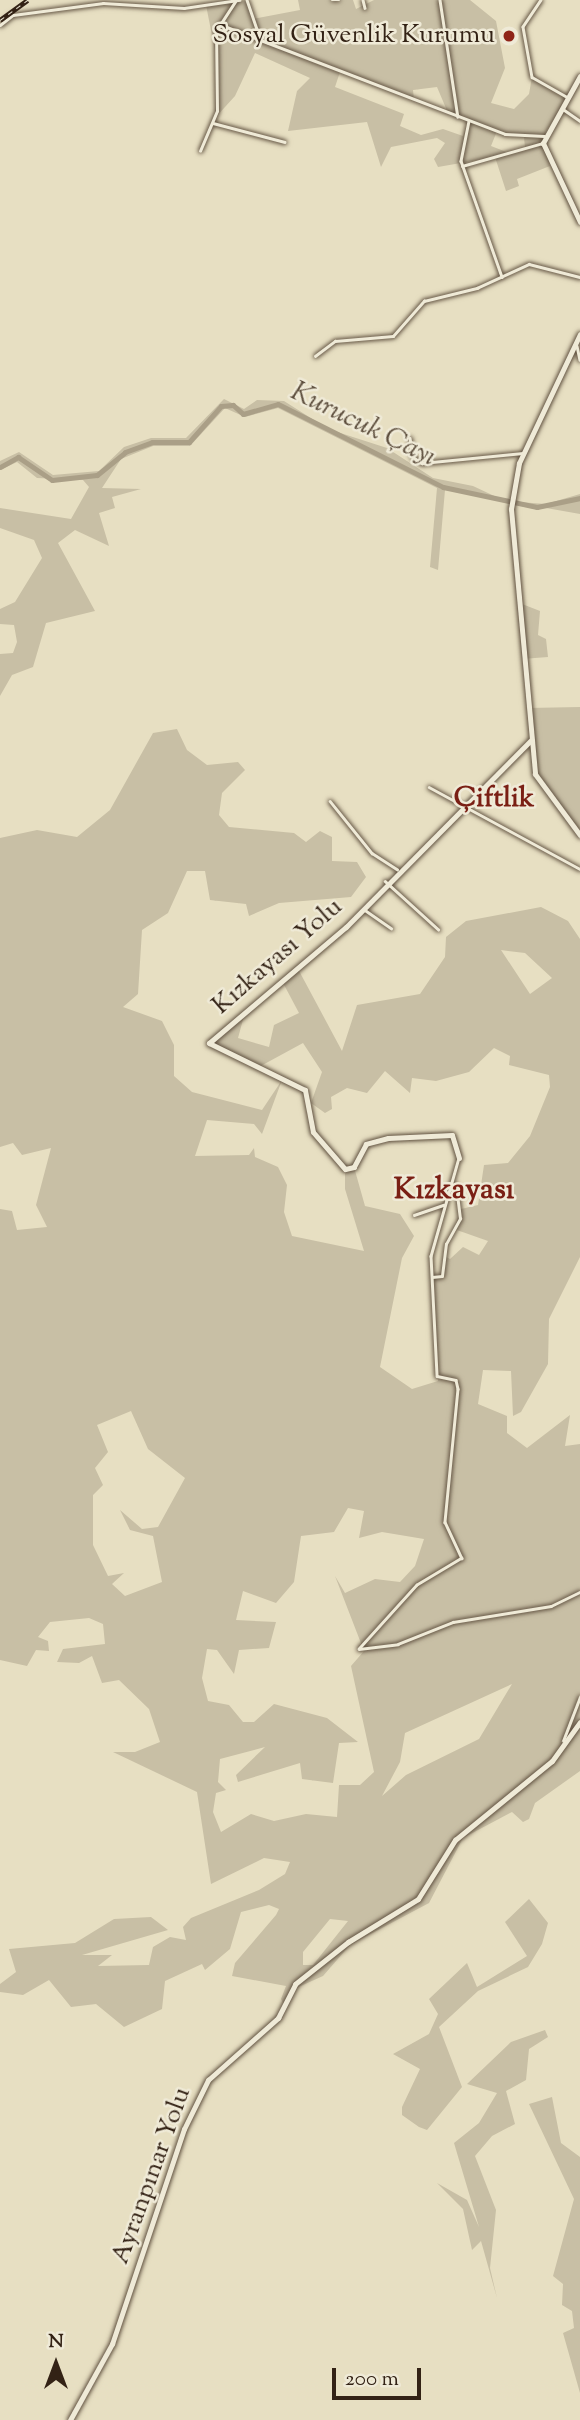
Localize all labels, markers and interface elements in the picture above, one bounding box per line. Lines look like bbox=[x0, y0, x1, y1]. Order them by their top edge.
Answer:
place label: Sosyal Güvenlik Kurumu bbox=[213, 20, 495, 52]
marker: Sosyal Güvenlik Kurumu bbox=[501, 28, 517, 44]
water label: Kurucuk Çayı bbox=[285, 375, 441, 475]
district label: Çiftlik bbox=[454, 782, 534, 816]
street label: Kızkayası Yolu bbox=[207, 892, 349, 1022]
district label: Kızkayası bbox=[394, 1173, 514, 1209]
street label: Ayranpınar Yolu bbox=[106, 2083, 198, 2269]
north arrow bbox=[21, 2329, 91, 2399]
text: N bbox=[48, 2329, 64, 2356]
scale bar bbox=[335, 2354, 424, 2398]
text: 200 m bbox=[345, 2365, 399, 2395]

